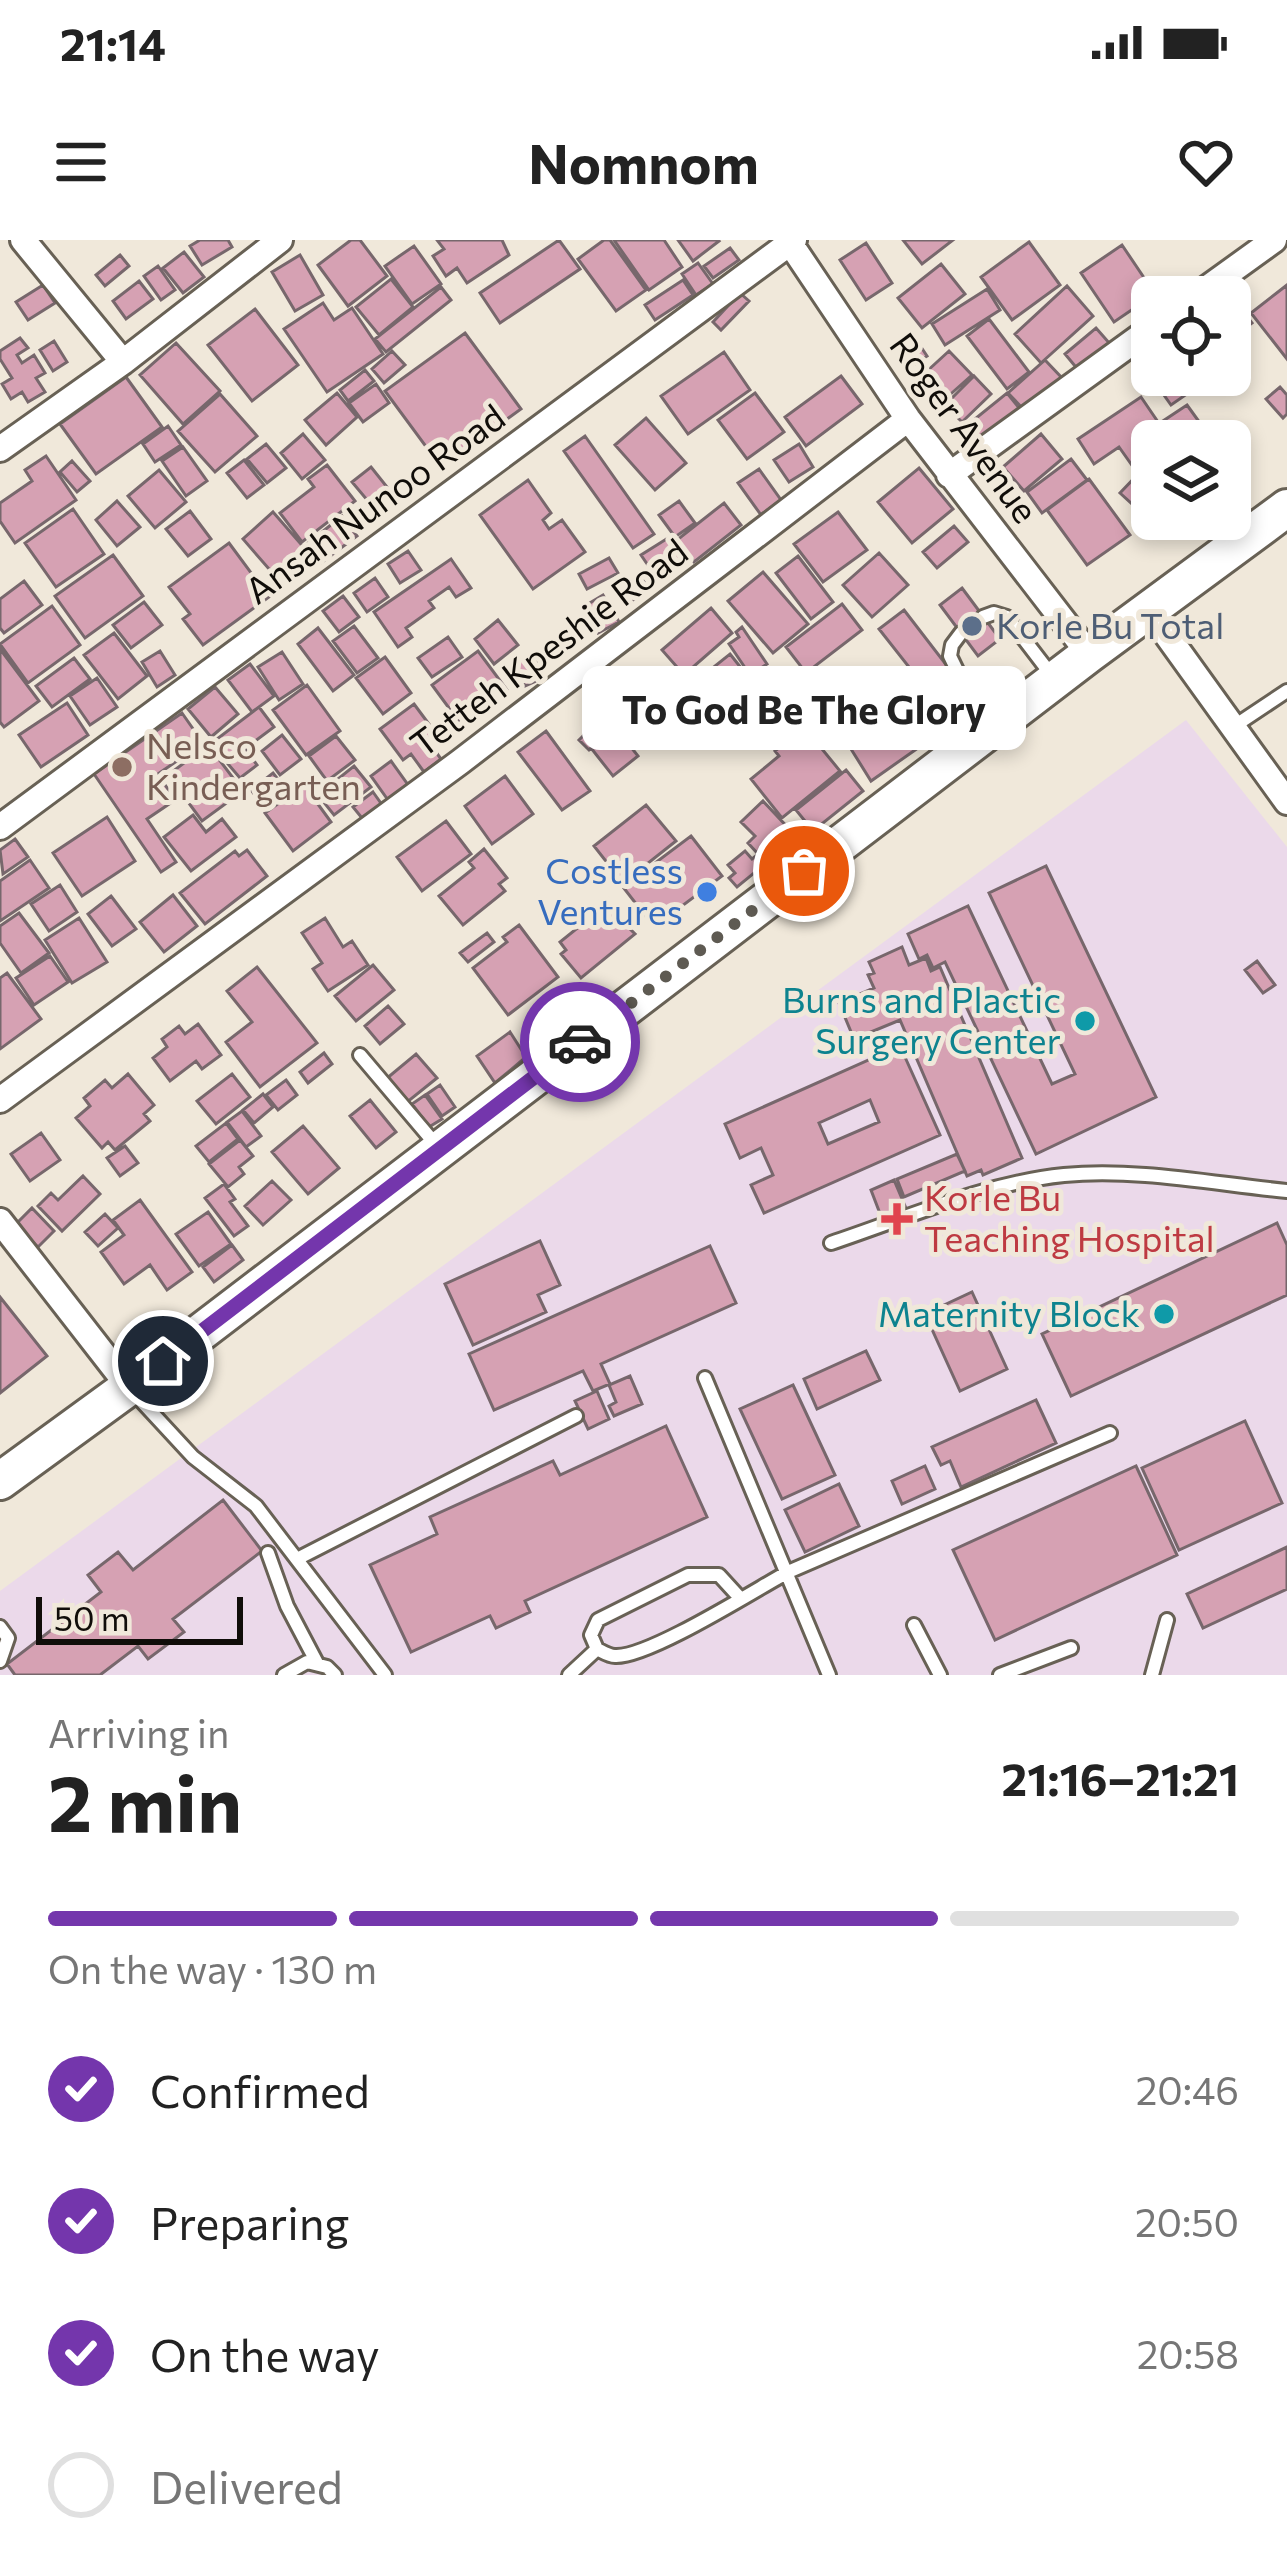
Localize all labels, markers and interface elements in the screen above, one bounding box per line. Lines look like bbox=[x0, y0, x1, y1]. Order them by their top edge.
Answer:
text: 21:14 bbox=[60, 15, 166, 70]
icon: menu bbox=[48, 129, 114, 195]
text: Nomnom bbox=[528, 129, 759, 195]
icon: heart bbox=[1173, 129, 1239, 195]
map controls bbox=[1131, 276, 1251, 540]
button: locate bbox=[1131, 276, 1251, 396]
street label: Roger Avenue bbox=[882, 323, 1049, 530]
street label: Ansah Nunoo Road bbox=[235, 393, 512, 611]
button: layers bbox=[1131, 420, 1251, 540]
street label: Tetteh Kpeshie Road bbox=[401, 528, 695, 765]
place label: Korle Bu Total bbox=[996, 602, 1224, 646]
marker: Korle Bu Total bbox=[959, 613, 985, 639]
callout: To God Be The Glory bbox=[582, 667, 1026, 751]
text: To God Be The Glory bbox=[622, 684, 986, 732]
place label: Nelsco Kindergarten bbox=[146, 722, 361, 807]
marker: Nelsco Kindergarten bbox=[109, 754, 135, 780]
pin bbox=[753, 820, 855, 922]
icon: bag bbox=[771, 838, 837, 904]
place label: Costless Ventures bbox=[537, 847, 683, 932]
marker: Costless Ventures bbox=[694, 879, 720, 905]
place label: Burns and Plactic Surgery Center bbox=[782, 976, 1061, 1061]
courier bbox=[520, 982, 640, 1102]
marker: Burns and Plactic Surgery Center bbox=[1072, 1008, 1098, 1034]
icon: car bbox=[547, 1009, 613, 1075]
place label: Korle Bu Teaching Hospital bbox=[924, 1174, 1215, 1259]
marker: Korle Bu Teaching Hospital bbox=[881, 1203, 913, 1235]
place label: Maternity Block bbox=[878, 1290, 1140, 1334]
marker: Maternity Block bbox=[1151, 1301, 1177, 1327]
pin bbox=[112, 1310, 214, 1412]
icon: home bbox=[130, 1328, 196, 1394]
scale bar bbox=[36, 1591, 243, 1644]
text: 50 m bbox=[54, 1597, 130, 1638]
text: Arriving in bbox=[48, 1708, 229, 1756]
text: 21:16–21:21 bbox=[1002, 1750, 1239, 1805]
text: 2 min bbox=[48, 1753, 242, 1848]
text: On the way · 130 m bbox=[48, 1944, 377, 1992]
icon: check bbox=[48, 2056, 114, 2122]
text: Confirmed bbox=[150, 2062, 370, 2117]
text: 20:46 bbox=[1136, 2065, 1239, 2113]
icon: check bbox=[48, 2188, 114, 2254]
text: Preparing bbox=[150, 2194, 349, 2249]
text: 20:50 bbox=[1135, 2197, 1239, 2245]
icon: check bbox=[48, 2320, 114, 2386]
text: On the way bbox=[150, 2326, 380, 2381]
text: 20:58 bbox=[1137, 2329, 1239, 2377]
text: Delivered bbox=[150, 2458, 343, 2513]

